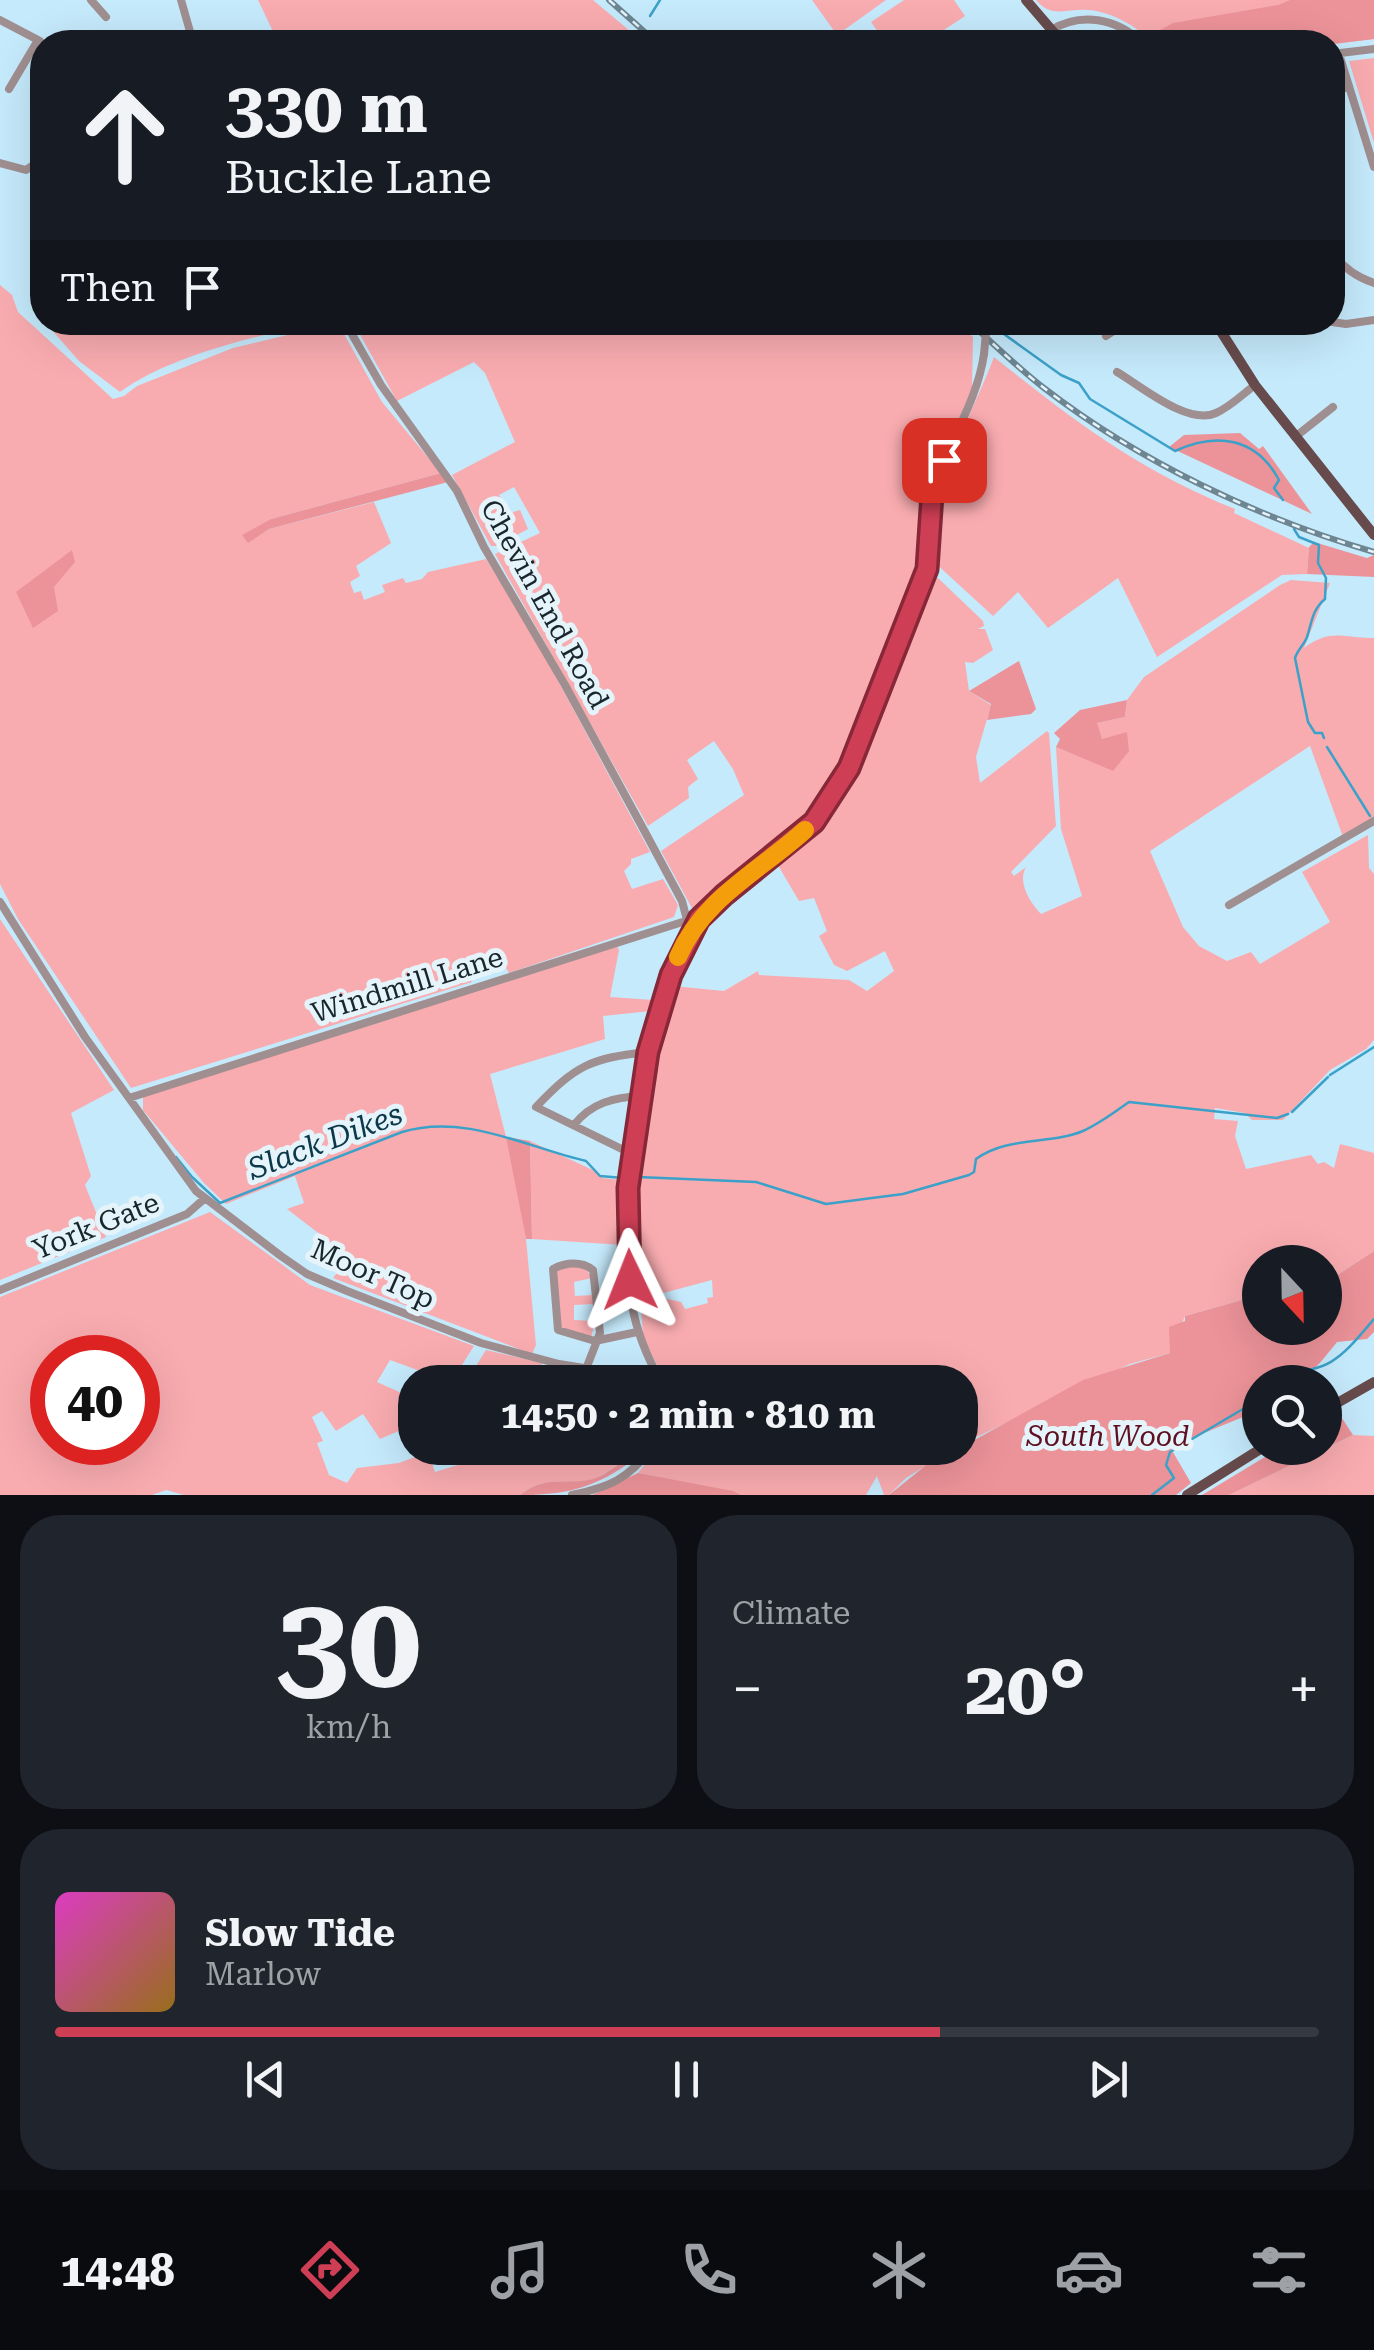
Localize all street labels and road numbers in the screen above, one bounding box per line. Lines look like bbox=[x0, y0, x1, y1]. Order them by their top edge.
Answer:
street label: Chevin End Road bbox=[474, 494, 616, 714]
street label: Windmill Lane bbox=[307, 940, 507, 1030]
street label: York Gate bbox=[28, 1186, 164, 1266]
street label: Moor Top bbox=[306, 1232, 440, 1316]

